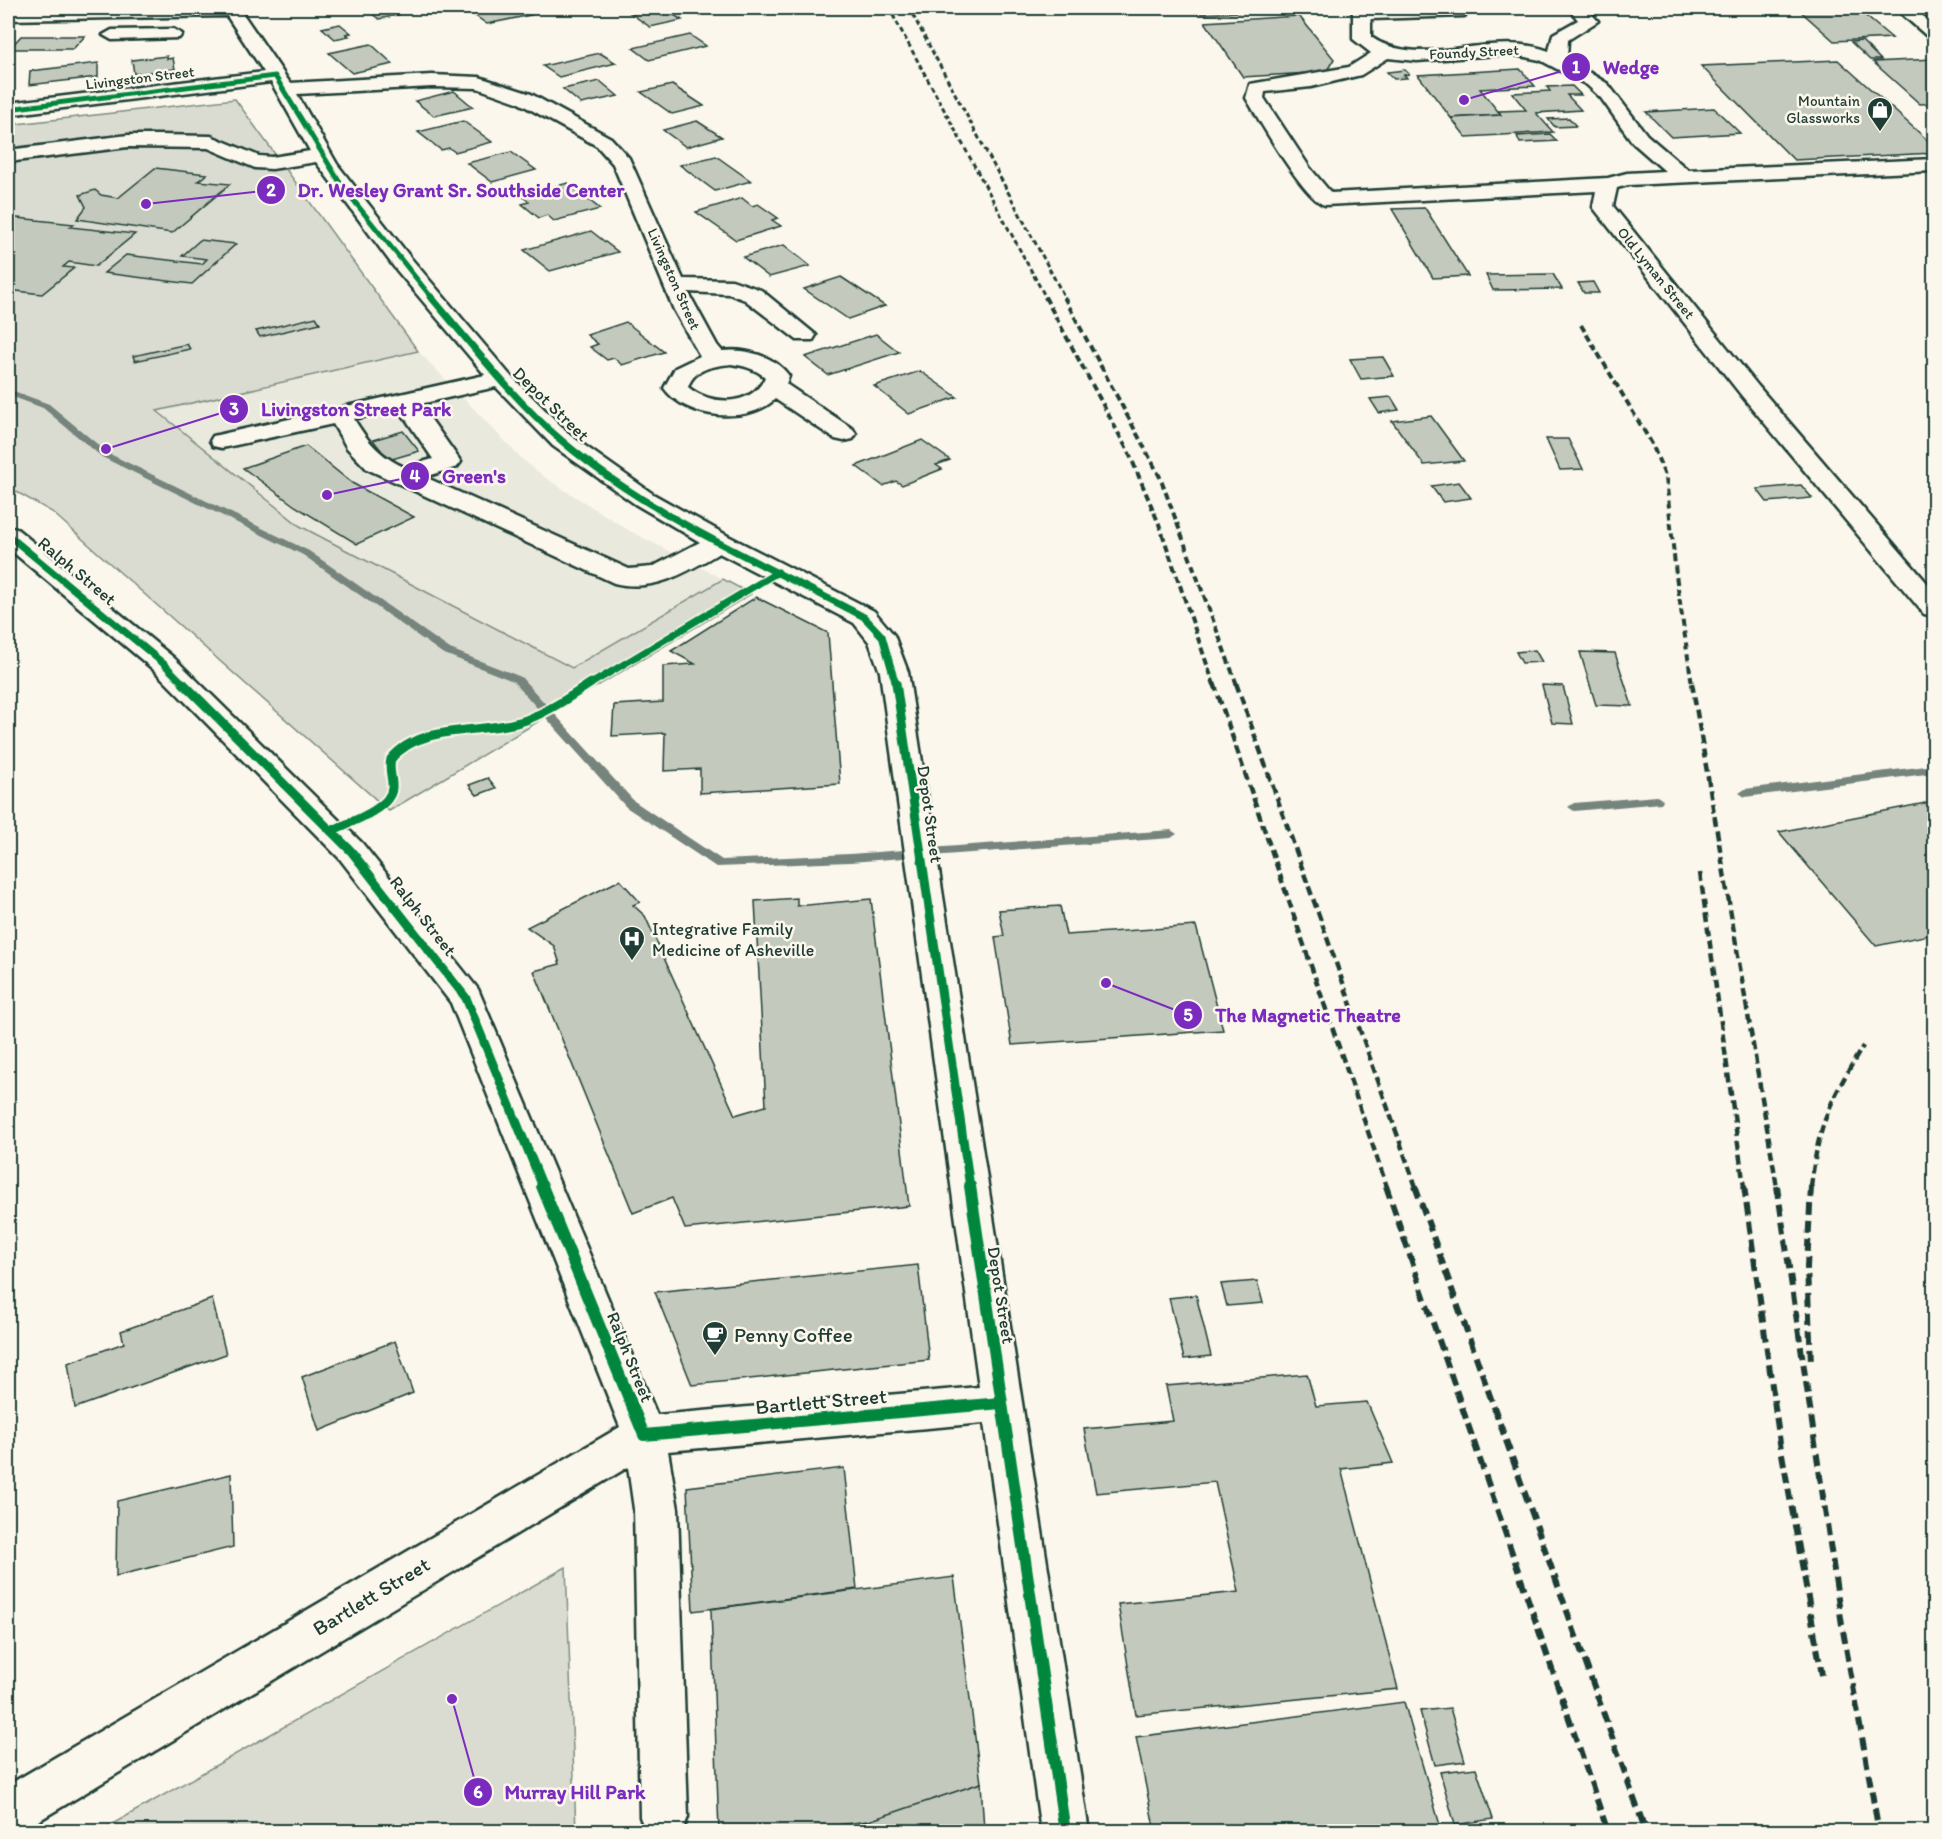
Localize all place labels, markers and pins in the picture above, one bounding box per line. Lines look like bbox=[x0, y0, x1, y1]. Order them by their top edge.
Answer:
callout: Wedge bbox=[1561, 48, 1672, 86]
place label: Mountain Glassworks bbox=[1786, 92, 1860, 127]
shop icon: Mountain Glassworks bbox=[1865, 95, 1895, 133]
callout: Dr. Wesley Grant Sr. Southside Center bbox=[256, 171, 636, 209]
callout: Livingston Street Park bbox=[219, 390, 462, 428]
callout: Green's bbox=[400, 457, 518, 495]
place label: Integrative Family Medicine of Asheville bbox=[652, 918, 814, 961]
hospital icon: Integrative Family Medicine of Asheville bbox=[617, 924, 647, 962]
callout: The Magnetic Theatre bbox=[1173, 996, 1413, 1034]
cafe icon: Penny Coffee bbox=[700, 1319, 730, 1357]
place label: Penny Coffee bbox=[734, 1322, 853, 1347]
callout: Murray Hill Park bbox=[463, 1773, 657, 1811]

